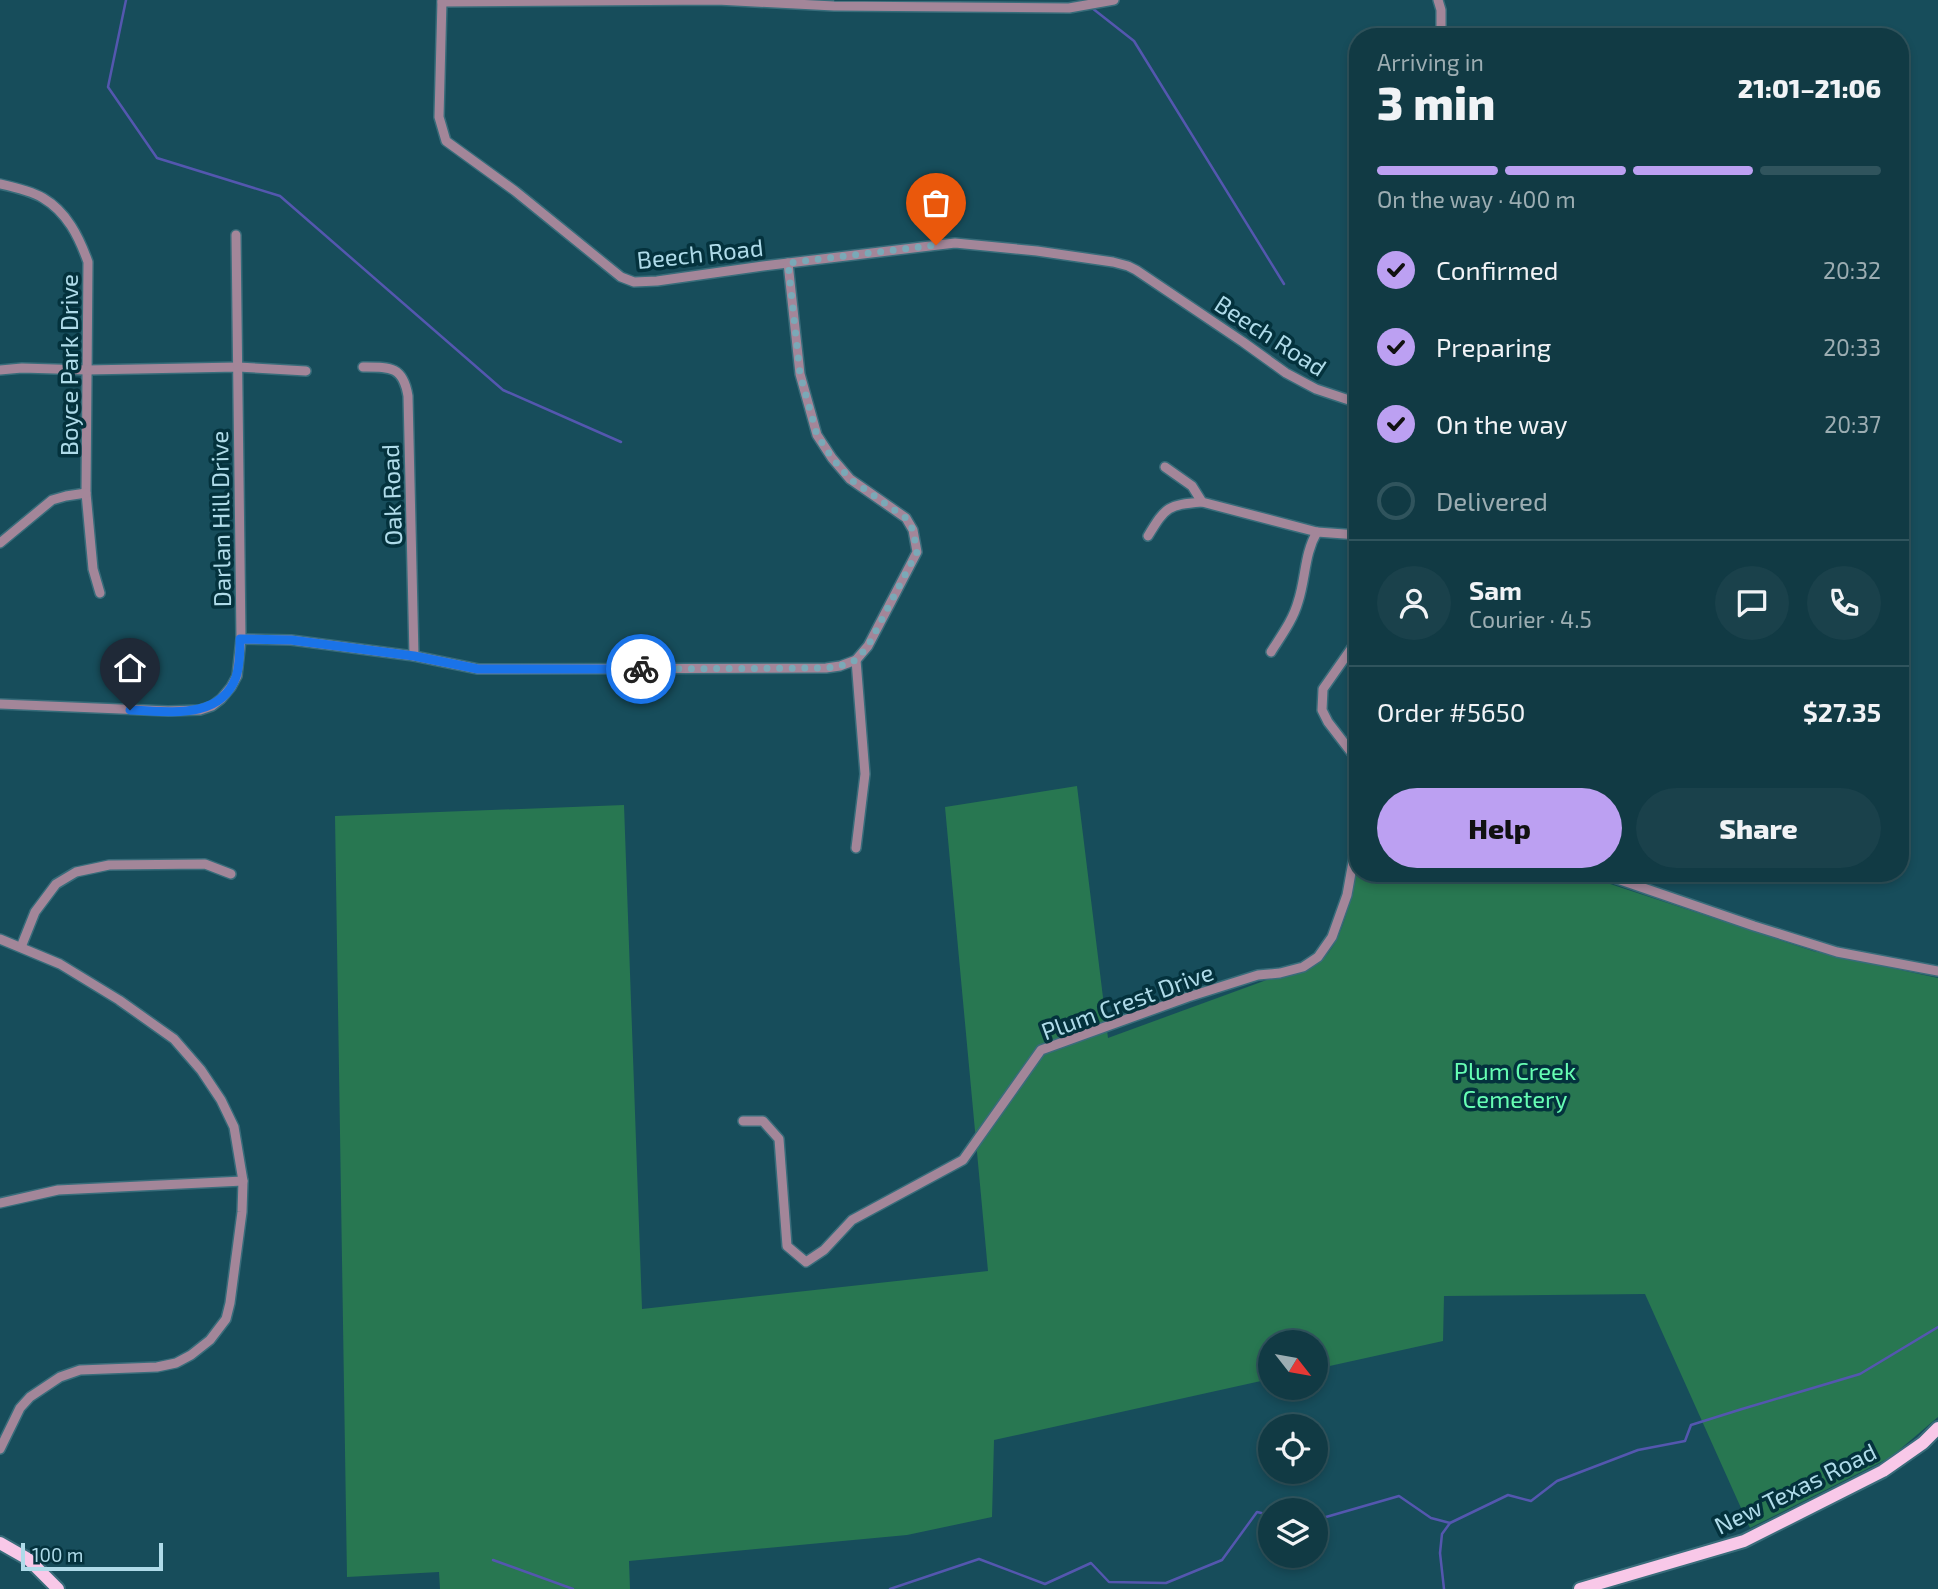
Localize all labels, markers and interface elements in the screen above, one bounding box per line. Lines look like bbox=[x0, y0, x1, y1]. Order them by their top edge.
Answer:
text: Arriving in bbox=[1377, 48, 1484, 76]
text: 21:01–21:06 bbox=[1738, 72, 1881, 103]
text: 3 min bbox=[1377, 74, 1495, 129]
pin bbox=[906, 173, 966, 245]
icon: bag bbox=[917, 184, 955, 222]
text: On the way · 400 m bbox=[1377, 185, 1576, 213]
street label: Beech Road bbox=[635, 232, 765, 274]
icon: check bbox=[1377, 251, 1415, 289]
text: Confirmed bbox=[1436, 254, 1559, 285]
text: 20:32 bbox=[1823, 256, 1881, 284]
street label: Boyce Park Drive bbox=[54, 274, 83, 456]
street label: Beech Road bbox=[1210, 288, 1332, 382]
icon: check bbox=[1377, 328, 1415, 366]
text: Preparing bbox=[1436, 331, 1551, 362]
text: 20:33 bbox=[1823, 333, 1881, 361]
icon: check bbox=[1377, 405, 1415, 443]
text: On the way bbox=[1436, 408, 1567, 439]
text: 20:37 bbox=[1824, 410, 1881, 438]
street label: Darlan Hill Drive bbox=[204, 431, 236, 607]
street label: Oak Road bbox=[375, 444, 407, 546]
text: Delivered bbox=[1436, 485, 1548, 516]
button: person bbox=[1377, 566, 1451, 640]
button: chat bbox=[1715, 566, 1789, 640]
button: phone bbox=[1807, 566, 1881, 640]
text: Sam bbox=[1469, 574, 1522, 605]
text: Courier · 4.5 bbox=[1469, 605, 1592, 633]
courier bbox=[606, 634, 676, 704]
pin bbox=[100, 638, 160, 710]
icon: home bbox=[111, 649, 149, 687]
icon: bike bbox=[622, 650, 660, 688]
text: Order #5650 bbox=[1377, 696, 1525, 727]
text: $27.35 bbox=[1803, 696, 1881, 727]
button: Help bbox=[1377, 788, 1622, 868]
button: Share bbox=[1636, 788, 1881, 868]
street label: Plum Crest Drive bbox=[1037, 956, 1217, 1046]
park label: Plum Creek Cemetery bbox=[1454, 1056, 1576, 1113]
north arrow bbox=[1258, 1330, 1328, 1400]
map controls bbox=[1258, 1330, 1328, 1568]
button: locate bbox=[1258, 1414, 1328, 1484]
street label: New Texas Road bbox=[1709, 1436, 1881, 1540]
button: layers bbox=[1258, 1498, 1328, 1568]
scale bar bbox=[21, 1540, 163, 1572]
text: 100 m bbox=[32, 1543, 83, 1566]

